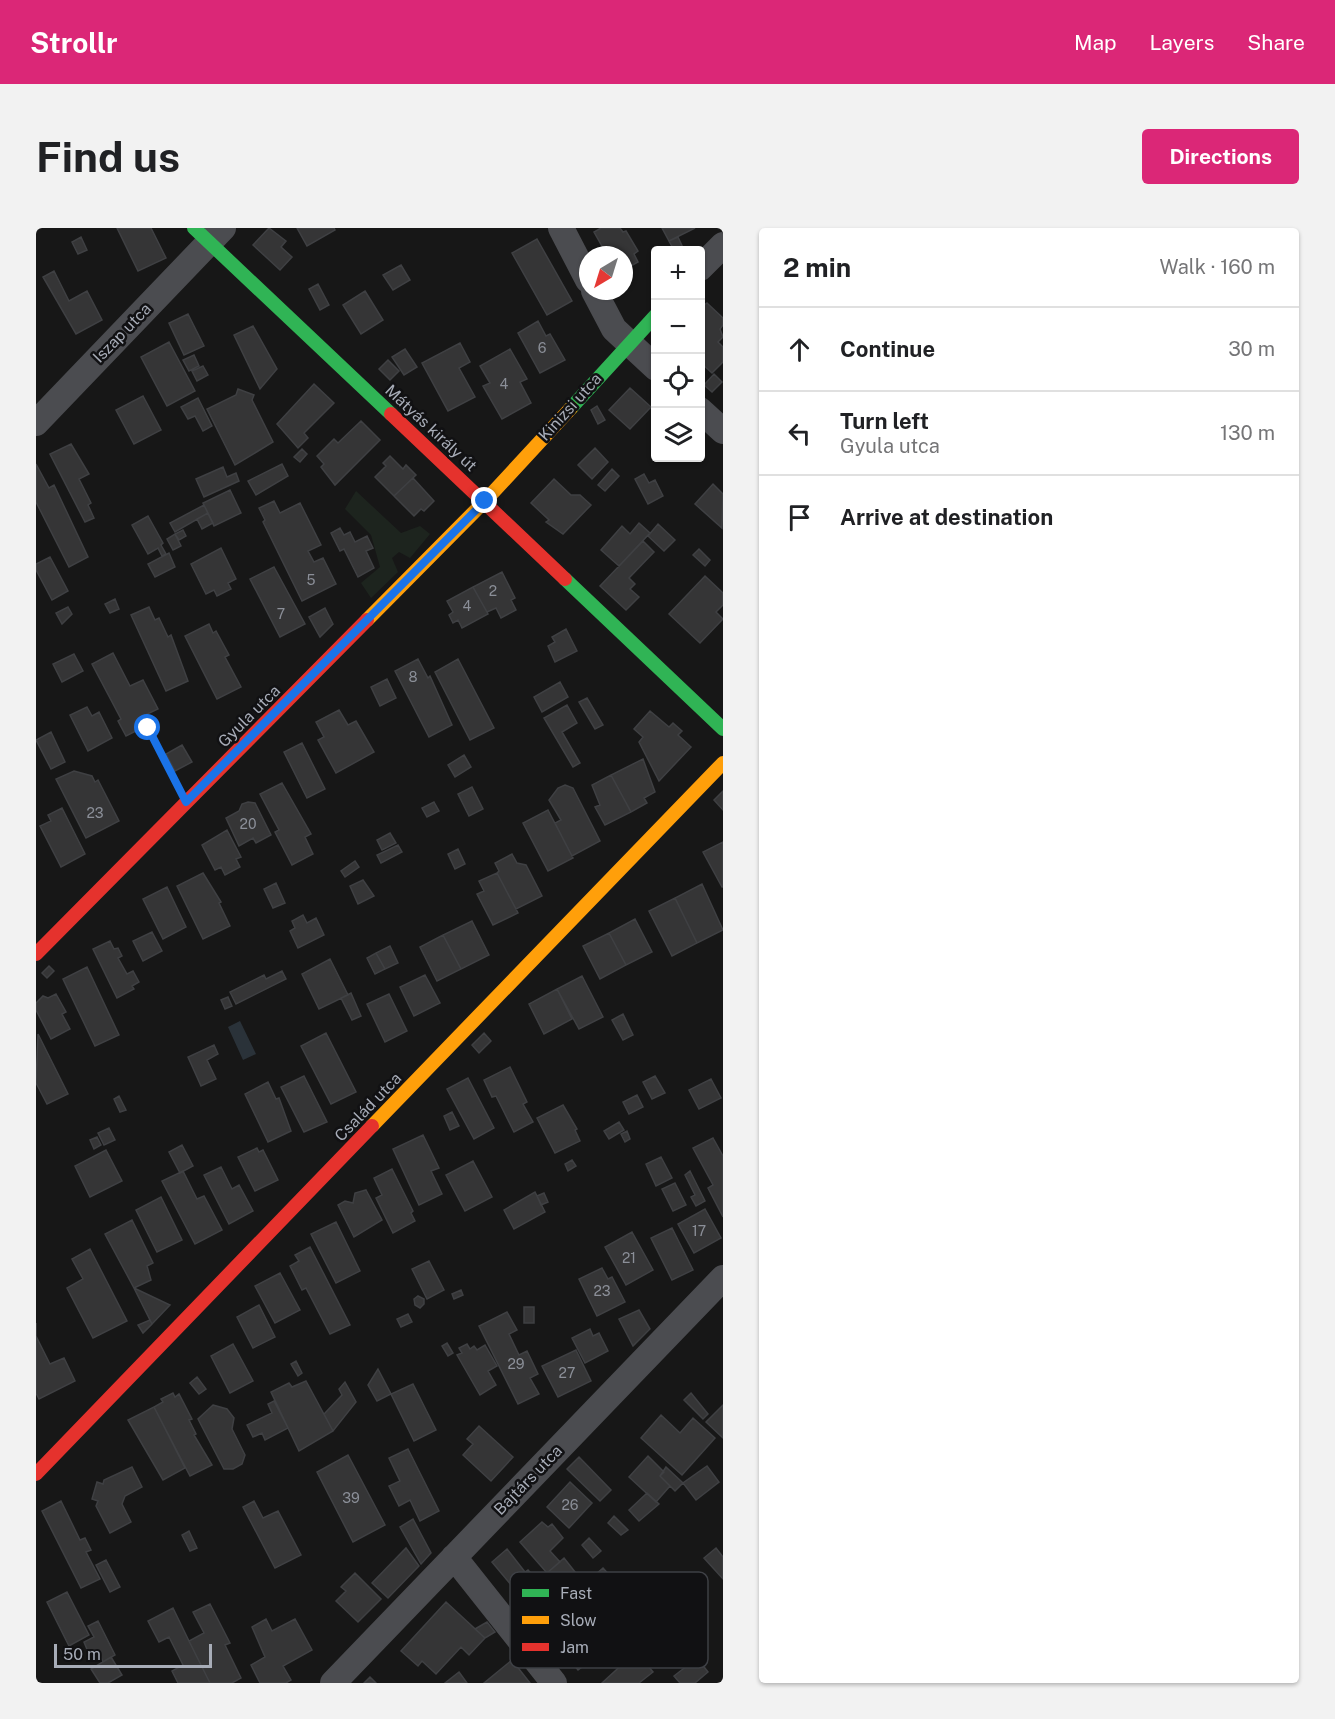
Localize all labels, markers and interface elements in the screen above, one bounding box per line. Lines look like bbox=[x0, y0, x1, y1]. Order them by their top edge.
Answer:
text: Strollr bbox=[30, 26, 118, 59]
text: Map bbox=[1074, 30, 1117, 55]
text: Layers bbox=[1150, 30, 1214, 55]
text: Share bbox=[1247, 30, 1305, 55]
button: Directions bbox=[1142, 129, 1299, 184]
text: Find us bbox=[36, 132, 180, 181]
north arrow bbox=[579, 246, 633, 300]
map controls bbox=[651, 246, 705, 462]
button: + bbox=[651, 246, 705, 300]
text: 2 min bbox=[783, 252, 851, 283]
text: Walk · 160 m bbox=[1160, 255, 1275, 279]
street label: Iszap utca bbox=[89, 299, 155, 367]
button: − bbox=[651, 300, 705, 354]
icon: ahead bbox=[783, 333, 816, 366]
text: Continue bbox=[840, 336, 935, 362]
text: 30 m bbox=[1228, 337, 1275, 361]
house number: 6 bbox=[538, 340, 547, 356]
button: locate bbox=[651, 354, 705, 408]
street label: Kinizsi utca bbox=[535, 369, 605, 445]
house number: 4 bbox=[500, 376, 509, 392]
street label: Mátyás király út bbox=[381, 381, 481, 475]
button: layers bbox=[651, 408, 705, 462]
text: Turn left bbox=[840, 408, 929, 434]
icon: left bbox=[783, 417, 816, 450]
text: 130 m bbox=[1220, 421, 1275, 445]
text: Gyula utca bbox=[840, 434, 940, 458]
route end bbox=[471, 487, 497, 513]
icon: arrive bbox=[783, 501, 816, 534]
text: Arrive at destination bbox=[840, 504, 1053, 530]
house number: 5 bbox=[307, 572, 316, 588]
house number: 2 bbox=[489, 583, 497, 599]
house number: 4 bbox=[463, 598, 472, 614]
house number: 7 bbox=[277, 606, 285, 622]
house number: 8 bbox=[408, 669, 418, 685]
street label: Gyula utca bbox=[214, 681, 284, 751]
route start bbox=[134, 714, 160, 740]
house number: 23 bbox=[86, 805, 104, 821]
house number: 20 bbox=[240, 816, 256, 832]
street label: Család utca bbox=[331, 1069, 405, 1145]
house number: 17 bbox=[692, 1223, 706, 1239]
house number: 21 bbox=[622, 1250, 636, 1266]
house number: 23 bbox=[593, 1283, 611, 1299]
house number: 29 bbox=[507, 1356, 525, 1372]
house number: 27 bbox=[559, 1365, 575, 1381]
street label: Bajtárs utca bbox=[490, 1441, 566, 1519]
house number: 39 bbox=[342, 1490, 360, 1506]
house number: 26 bbox=[561, 1497, 579, 1513]
legend bbox=[510, 1572, 708, 1668]
text: Fast bbox=[560, 1584, 592, 1603]
text: Slow bbox=[560, 1611, 597, 1630]
text: Jam bbox=[560, 1638, 589, 1657]
scale bar bbox=[54, 1641, 212, 1668]
text: 50 m bbox=[63, 1645, 101, 1664]

